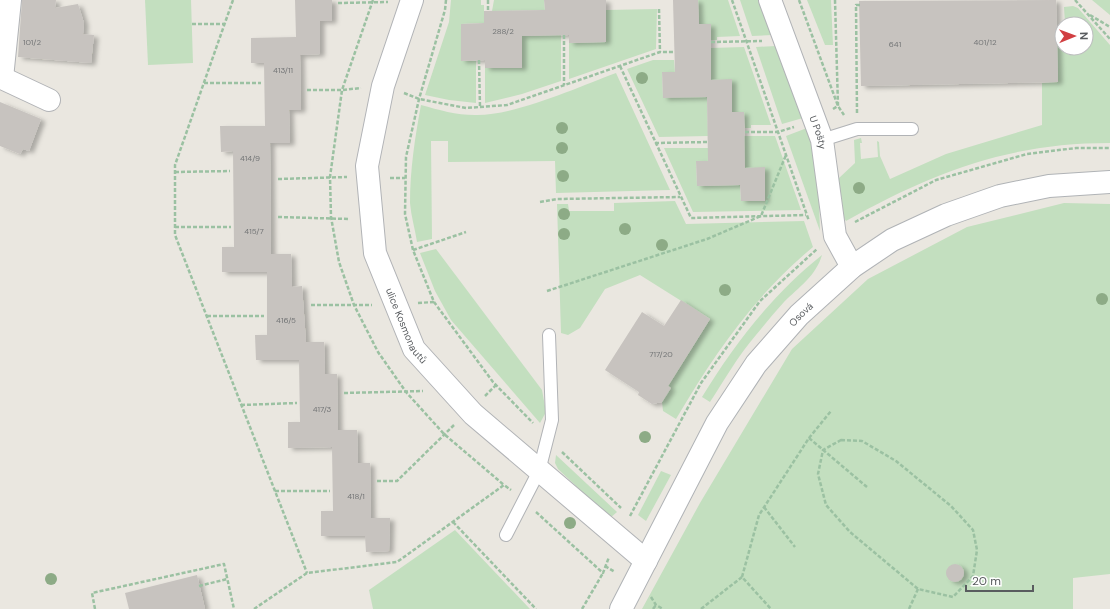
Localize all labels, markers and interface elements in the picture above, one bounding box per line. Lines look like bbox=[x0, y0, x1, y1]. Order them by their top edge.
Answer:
north arrow bbox=[1054, 16, 1094, 56]
house number: 288/2 bbox=[492, 26, 514, 36]
text: N bbox=[1077, 32, 1091, 40]
house number: 101/2 bbox=[23, 37, 41, 47]
house number: 401/12 bbox=[973, 37, 997, 47]
house number: 641 bbox=[889, 39, 901, 49]
house number: 413/11 bbox=[273, 65, 293, 75]
street label: U Pošty bbox=[806, 114, 829, 150]
house number: 414/9 bbox=[240, 153, 260, 163]
house number: 415/7 bbox=[244, 226, 264, 236]
street label: ulice Kosmonautů bbox=[383, 286, 430, 366]
street label: Osová bbox=[786, 300, 816, 329]
house number: 416/5 bbox=[276, 315, 296, 325]
house number: 717/20 bbox=[649, 349, 673, 359]
house number: 417/3 bbox=[313, 404, 332, 414]
house number: 418/1 bbox=[347, 491, 365, 501]
scale bar bbox=[966, 567, 1033, 593]
text: 20 m bbox=[972, 573, 1001, 589]

